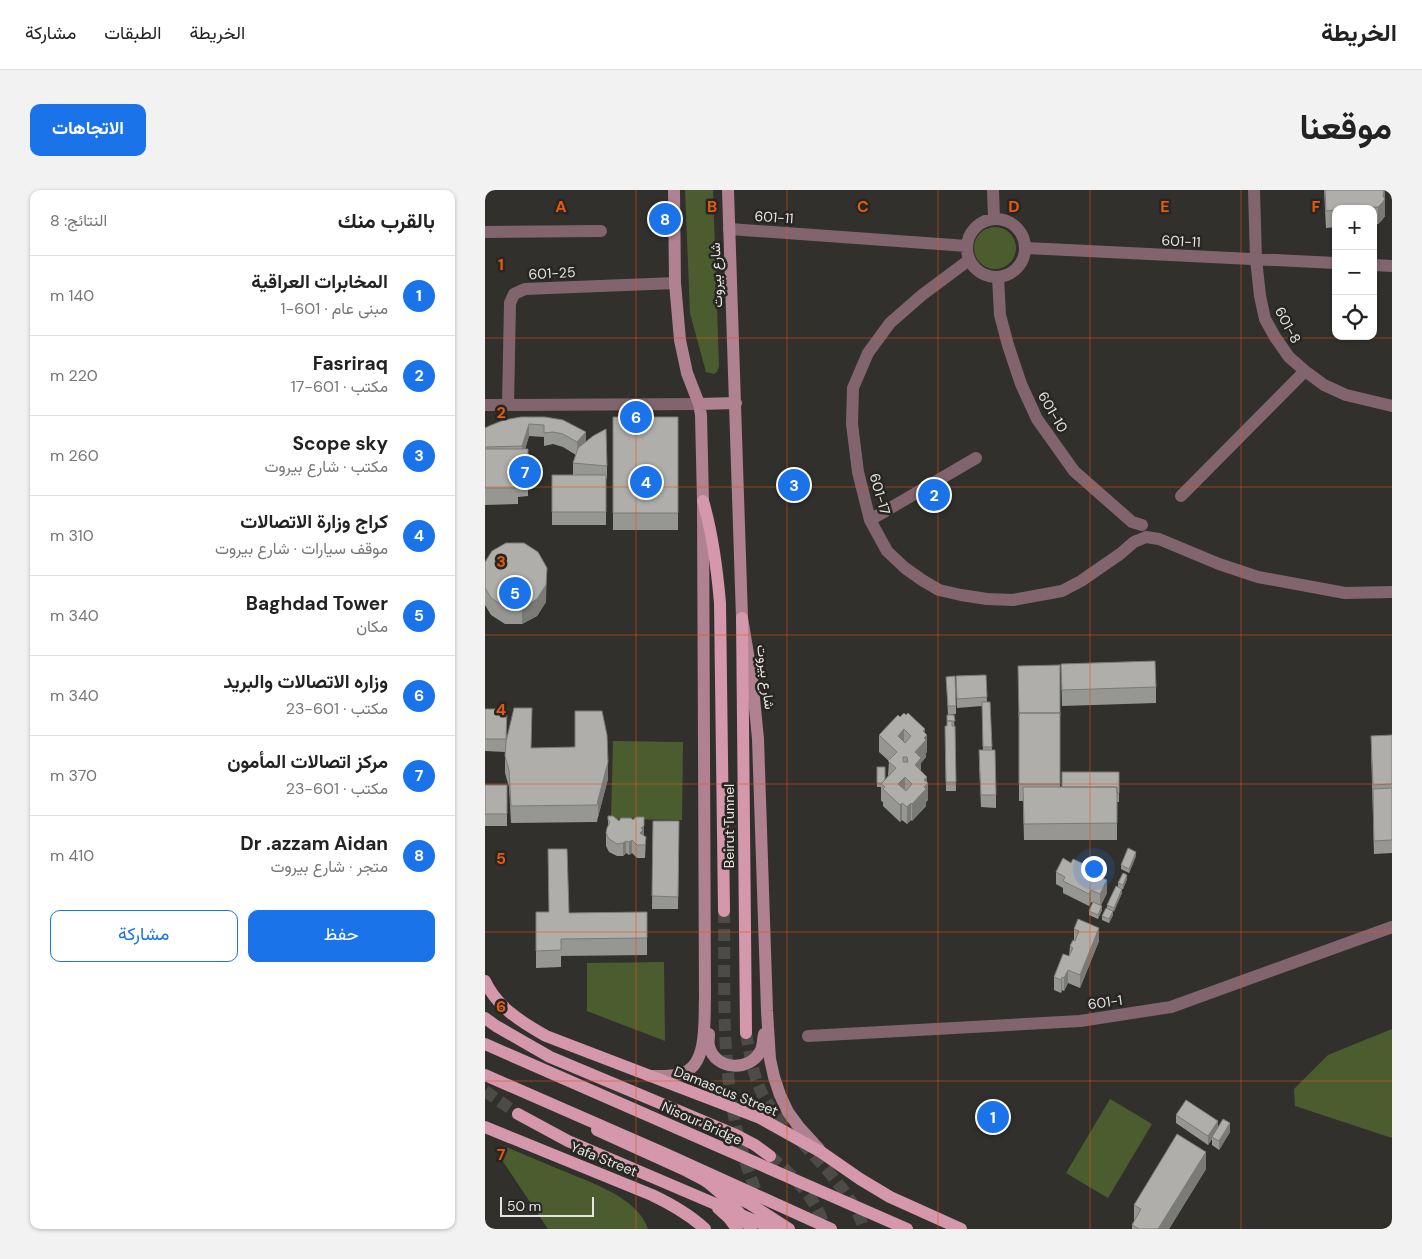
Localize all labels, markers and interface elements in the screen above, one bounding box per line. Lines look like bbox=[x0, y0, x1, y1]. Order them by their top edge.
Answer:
text: الخريطة bbox=[1321, 17, 1397, 48]
text: مشاركة bbox=[25, 21, 76, 45]
text: الطبقات bbox=[104, 21, 161, 45]
text: الخريطة bbox=[189, 21, 245, 45]
button: الاتجاهات bbox=[30, 104, 146, 156]
text: موقعنا bbox=[1299, 104, 1392, 150]
text: A bbox=[555, 196, 567, 217]
text: B bbox=[707, 196, 717, 217]
text: C bbox=[857, 196, 869, 217]
text: D bbox=[1008, 196, 1020, 217]
text: E bbox=[1160, 196, 1170, 217]
text: F bbox=[1312, 196, 1321, 217]
pin: 8 bbox=[649, 200, 681, 238]
map controls bbox=[1332, 205, 1377, 340]
button: + bbox=[1332, 205, 1377, 250]
text: بالقرب منك bbox=[338, 207, 435, 235]
street label: 601-11 bbox=[754, 207, 794, 227]
text: النتائج: 8 bbox=[50, 210, 107, 231]
street label: 601-11 bbox=[1161, 231, 1201, 251]
street label: شارع بيروت bbox=[706, 242, 728, 308]
button: − bbox=[1332, 250, 1377, 295]
text: 1 bbox=[498, 254, 504, 275]
street label: 601-25 bbox=[528, 263, 576, 283]
text: المخابرات العراقية bbox=[251, 269, 388, 294]
text: 140 m bbox=[50, 285, 94, 306]
text: 1 bbox=[416, 285, 422, 306]
button: locate bbox=[1332, 295, 1377, 340]
text: مبنى عام · 601-1 bbox=[281, 298, 388, 319]
street label: 601-8 bbox=[1271, 304, 1305, 346]
text: Fasriraq bbox=[313, 351, 388, 376]
text: 220 m bbox=[50, 365, 98, 386]
text: 2 bbox=[414, 365, 424, 386]
text: مكتب · 601-17 bbox=[291, 376, 388, 397]
street label: 601-10 bbox=[1034, 388, 1072, 436]
pin: 6 bbox=[620, 398, 652, 436]
text: 2 bbox=[496, 402, 506, 423]
text: Scope sky bbox=[292, 431, 388, 456]
text: 260 m bbox=[50, 445, 99, 466]
text: 3 bbox=[414, 445, 424, 466]
pin: 7 bbox=[509, 453, 541, 491]
text: مكتب · شارع بيروت bbox=[264, 456, 388, 477]
pin: 4 bbox=[630, 463, 662, 501]
pin: 3 bbox=[778, 466, 810, 504]
street label: 601-17 bbox=[866, 471, 894, 517]
pin: 2 bbox=[918, 476, 950, 514]
text: كراج وزارة الاتصالات bbox=[240, 509, 388, 534]
text: 310 m bbox=[50, 525, 94, 546]
text: 4 bbox=[414, 525, 424, 546]
text: موقف سيارات · شارع بيروت bbox=[215, 538, 388, 559]
text: 3 bbox=[496, 551, 506, 572]
pin: 5 bbox=[499, 574, 531, 612]
text: Baghdad Tower bbox=[246, 591, 388, 616]
text: 340 m bbox=[50, 605, 99, 626]
text: 5 bbox=[414, 605, 424, 626]
text: مكان bbox=[356, 616, 388, 637]
street label: شارع بيروت bbox=[751, 644, 779, 711]
text: وزاره الاتصالات والبريد bbox=[223, 669, 388, 694]
text: 340 m bbox=[50, 685, 99, 706]
text: 6 bbox=[414, 685, 424, 706]
text: مكتب · 601-23 bbox=[286, 698, 388, 719]
text: 4 bbox=[496, 699, 506, 720]
text: مركز اتصالات المأمون bbox=[227, 749, 388, 774]
text: 370 m bbox=[50, 765, 97, 786]
text: 7 bbox=[415, 765, 423, 786]
text: مكتب · 601-23 bbox=[286, 778, 388, 799]
street label: Beirut Tunnel bbox=[720, 784, 738, 868]
text: Dr .azzam Aidan bbox=[240, 831, 388, 856]
text: 410 m bbox=[50, 845, 94, 866]
text: 8 bbox=[414, 845, 424, 866]
text: 5 bbox=[496, 848, 506, 869]
text: متجر · شارع بيروت bbox=[270, 856, 388, 877]
your location bbox=[1081, 856, 1107, 882]
button: مشاركة bbox=[50, 910, 238, 962]
button: حفظ bbox=[248, 910, 435, 962]
street label: 601-1 bbox=[1087, 991, 1123, 1013]
text: 6 bbox=[496, 996, 506, 1017]
street label: Damascus Street bbox=[671, 1062, 781, 1120]
street label: Nisour Bridge bbox=[659, 1097, 745, 1149]
pin: 1 bbox=[977, 1098, 1009, 1136]
street label: Yafa Street bbox=[568, 1138, 640, 1180]
text: 7 bbox=[497, 1144, 506, 1165]
scale bar bbox=[500, 1194, 594, 1217]
text: 50 m bbox=[507, 1197, 541, 1215]

